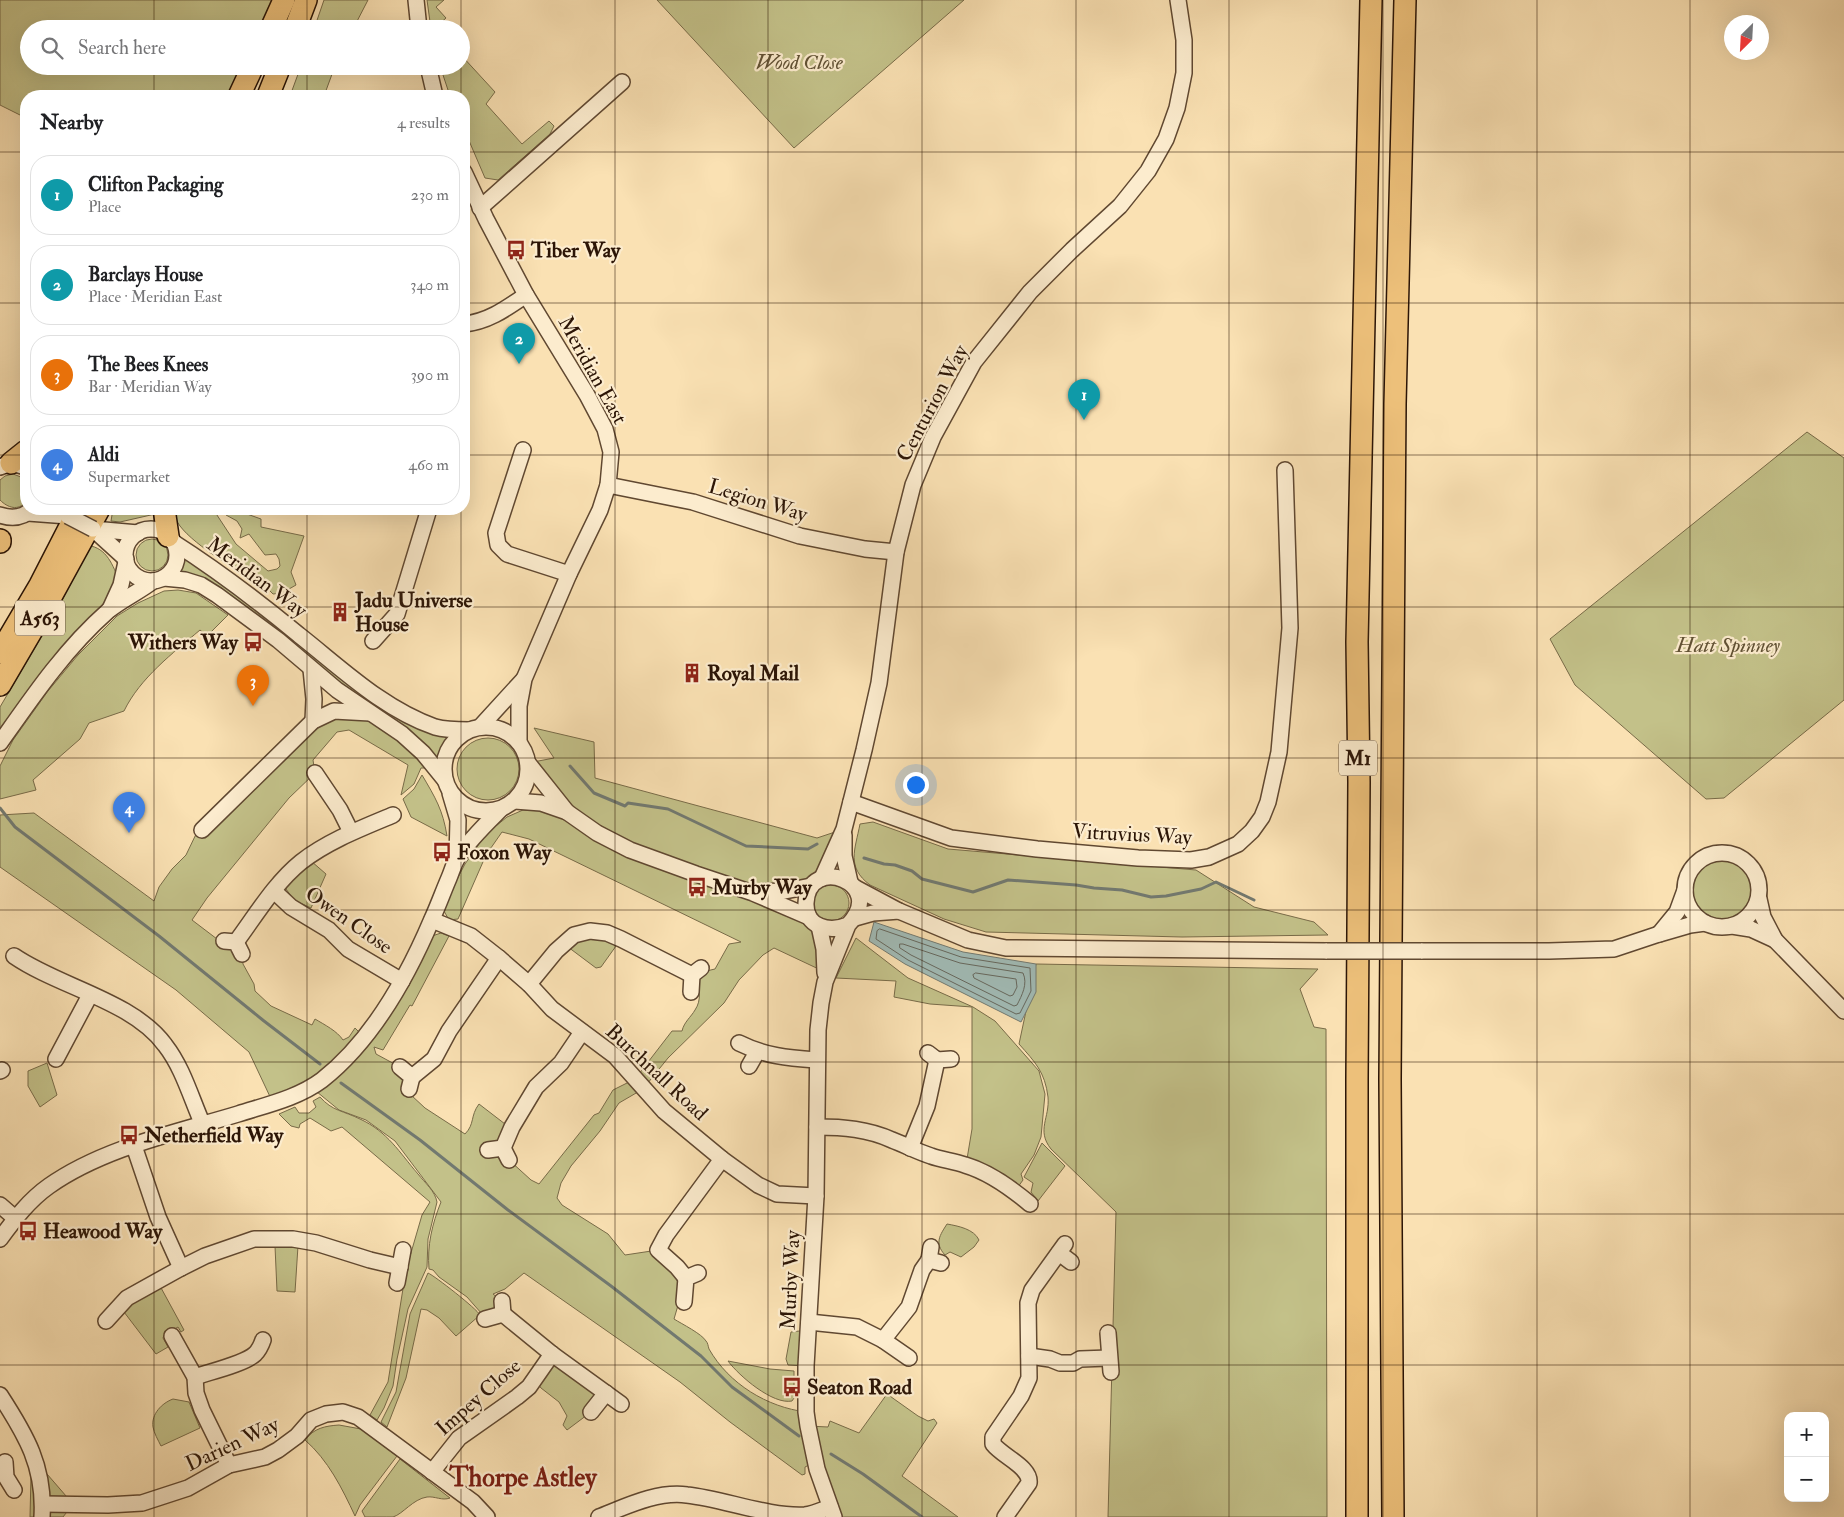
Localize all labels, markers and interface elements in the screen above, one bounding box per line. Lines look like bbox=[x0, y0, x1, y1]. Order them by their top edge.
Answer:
north arrow bbox=[1724, 15, 1769, 60]
search box bbox=[20, 20, 470, 75]
icon: search bbox=[38, 34, 66, 62]
text: Search here bbox=[78, 36, 166, 60]
park label: Wood Close bbox=[755, 49, 844, 76]
text: Nearby bbox=[40, 109, 103, 136]
text: 4 results bbox=[397, 113, 450, 133]
text: Clifton Packaging bbox=[88, 173, 223, 197]
text: 1 bbox=[54, 185, 60, 205]
text: 230 m bbox=[411, 185, 449, 205]
text: Place bbox=[88, 197, 121, 217]
place label: Tiber Way bbox=[530, 237, 621, 264]
bus stop icon: Tiber Way bbox=[505, 239, 527, 261]
text: Barclays House bbox=[88, 263, 203, 287]
text: 2 bbox=[53, 275, 61, 295]
text: 340 m bbox=[410, 275, 449, 295]
text: Place · Meridian East bbox=[88, 287, 222, 307]
street label: Meridian East bbox=[552, 311, 633, 429]
pin: 2 bbox=[503, 323, 535, 364]
street label: Centurion Way bbox=[890, 340, 975, 466]
text: The Bees Knees bbox=[88, 353, 208, 377]
text: 3 bbox=[54, 365, 60, 385]
text: 390 m bbox=[411, 365, 449, 385]
text: Bar · Meridian Way bbox=[88, 377, 212, 397]
pin: 1 bbox=[1068, 379, 1100, 420]
text: Aldi bbox=[88, 443, 119, 467]
text: 4 bbox=[53, 455, 61, 475]
text: 460 m bbox=[408, 455, 449, 475]
text: Supermarket bbox=[88, 467, 170, 487]
street label: Legion Way bbox=[705, 473, 811, 529]
street label: Meridian Way bbox=[201, 531, 313, 624]
place label: Jadu Universe House bbox=[354, 587, 472, 638]
road number: A563 bbox=[15, 600, 65, 636]
building icon: Jadu Universe House bbox=[329, 601, 351, 623]
place label: Withers Way bbox=[127, 629, 239, 656]
bus stop icon: Withers Way bbox=[242, 631, 264, 653]
park label: Hatt Spinney bbox=[1675, 632, 1781, 659]
place label: Royal Mail bbox=[707, 660, 800, 687]
building icon: Royal Mail bbox=[681, 662, 703, 684]
pin: 3 bbox=[237, 665, 269, 706]
road number: M1 bbox=[1339, 740, 1377, 776]
your location bbox=[903, 772, 929, 798]
pin: 4 bbox=[113, 792, 145, 833]
street label: Vitruvius Way bbox=[1071, 818, 1193, 851]
place label: Foxon Way bbox=[457, 839, 552, 866]
bus stop icon: Foxon Way bbox=[431, 841, 453, 863]
place label: Murby Way bbox=[711, 874, 812, 901]
bus stop icon: Murby Way bbox=[686, 876, 708, 898]
street label: Owen Close bbox=[300, 880, 398, 960]
street label: Burchnall Road bbox=[600, 1018, 714, 1127]
place label: Netherfield Way bbox=[143, 1122, 284, 1149]
bus stop icon: Netherfield Way bbox=[118, 1124, 140, 1146]
place label: Heawood Way bbox=[43, 1218, 163, 1245]
bus stop icon: Heawood Way bbox=[17, 1220, 39, 1242]
street label: Murby Way bbox=[774, 1229, 807, 1331]
street label: Impey Close bbox=[430, 1353, 527, 1442]
place label: Seaton Road bbox=[807, 1374, 913, 1401]
bus stop icon: Seaton Road bbox=[781, 1376, 803, 1398]
street label: Darien Way bbox=[181, 1411, 284, 1478]
map controls bbox=[1784, 1412, 1829, 1502]
button: + bbox=[1784, 1412, 1829, 1457]
button: − bbox=[1784, 1457, 1829, 1502]
district label: Thorpe Astley bbox=[448, 1462, 598, 1495]

